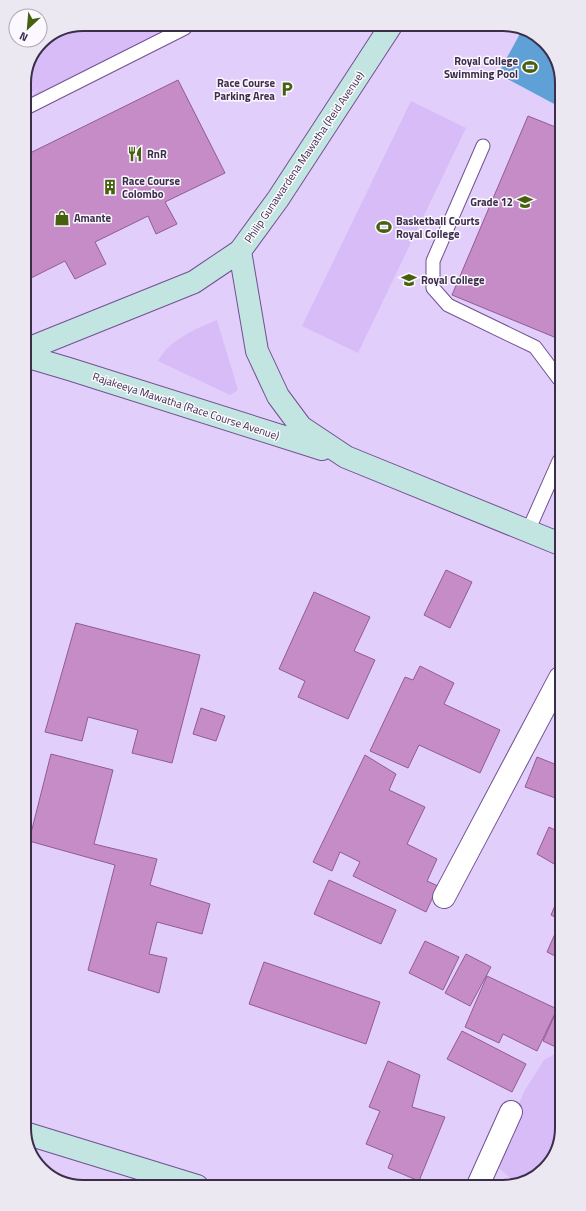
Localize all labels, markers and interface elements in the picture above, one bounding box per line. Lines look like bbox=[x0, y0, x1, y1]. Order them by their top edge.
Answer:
north arrow bbox=[8, 8, 48, 48]
text: N bbox=[17, 28, 31, 46]
place label: Royal College Swimming Pool bbox=[444, 53, 518, 82]
sports icon: Royal College Swimming Pool bbox=[521, 58, 539, 76]
street label: Philip Gunawardena Mawatha (Reid Avenue) bbox=[240, 68, 368, 246]
place label: Race Course Parking Area bbox=[214, 75, 275, 104]
parking icon: Race Course Parking Area bbox=[278, 80, 296, 98]
restaurant icon: RnR bbox=[126, 145, 144, 163]
place label: RnR bbox=[147, 146, 167, 162]
place label: Race Course Colombo bbox=[122, 173, 180, 202]
building icon: Race Course Colombo bbox=[101, 178, 119, 196]
school or university icon: Grade 12 bbox=[516, 193, 534, 211]
place label: Grade 12 bbox=[470, 194, 513, 210]
shop icon: Amante bbox=[53, 209, 71, 227]
place label: Amante bbox=[74, 210, 112, 226]
place label: Basketball Courts Royal College bbox=[396, 213, 480, 242]
sports icon: Basketball Courts Royal College bbox=[375, 218, 393, 236]
school or university icon: Royal College bbox=[400, 271, 418, 289]
place label: Royal College bbox=[421, 272, 485, 288]
street label: Rajakeeya Mawatha (Race Course Avenue) bbox=[91, 368, 281, 444]

